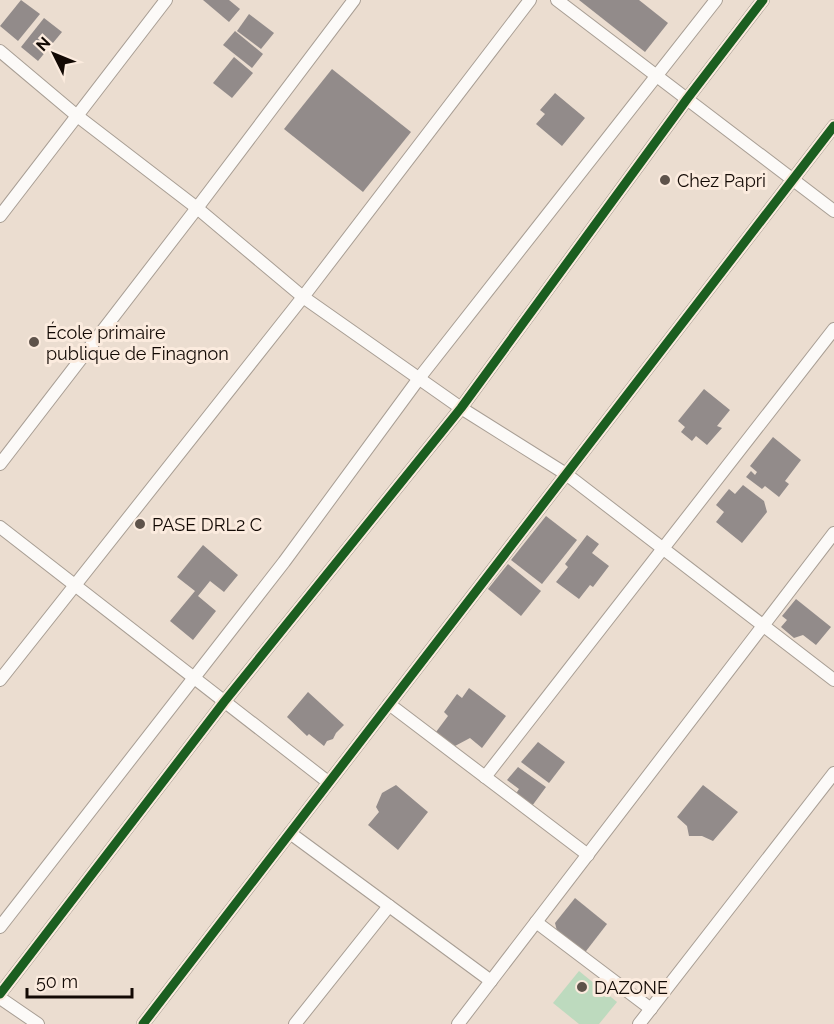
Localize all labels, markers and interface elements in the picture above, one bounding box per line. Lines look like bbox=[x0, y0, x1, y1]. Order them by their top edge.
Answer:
north arrow bbox=[24, 24, 84, 84]
text: N bbox=[32, 33, 55, 55]
place label: Chez Papri bbox=[677, 170, 766, 191]
marker: Chez Papri bbox=[658, 173, 672, 187]
place label: École primaire publique de Finagnon bbox=[46, 321, 229, 364]
marker: École primaire publique de Finagnon bbox=[27, 335, 41, 349]
place label: PASE DRL2 C bbox=[152, 514, 262, 535]
marker: PASE DRL2 C bbox=[133, 517, 147, 531]
scale bar bbox=[27, 961, 132, 999]
text: 50 m bbox=[36, 971, 78, 992]
place label: DAZONE bbox=[594, 977, 668, 998]
marker: DAZONE bbox=[575, 980, 589, 994]

